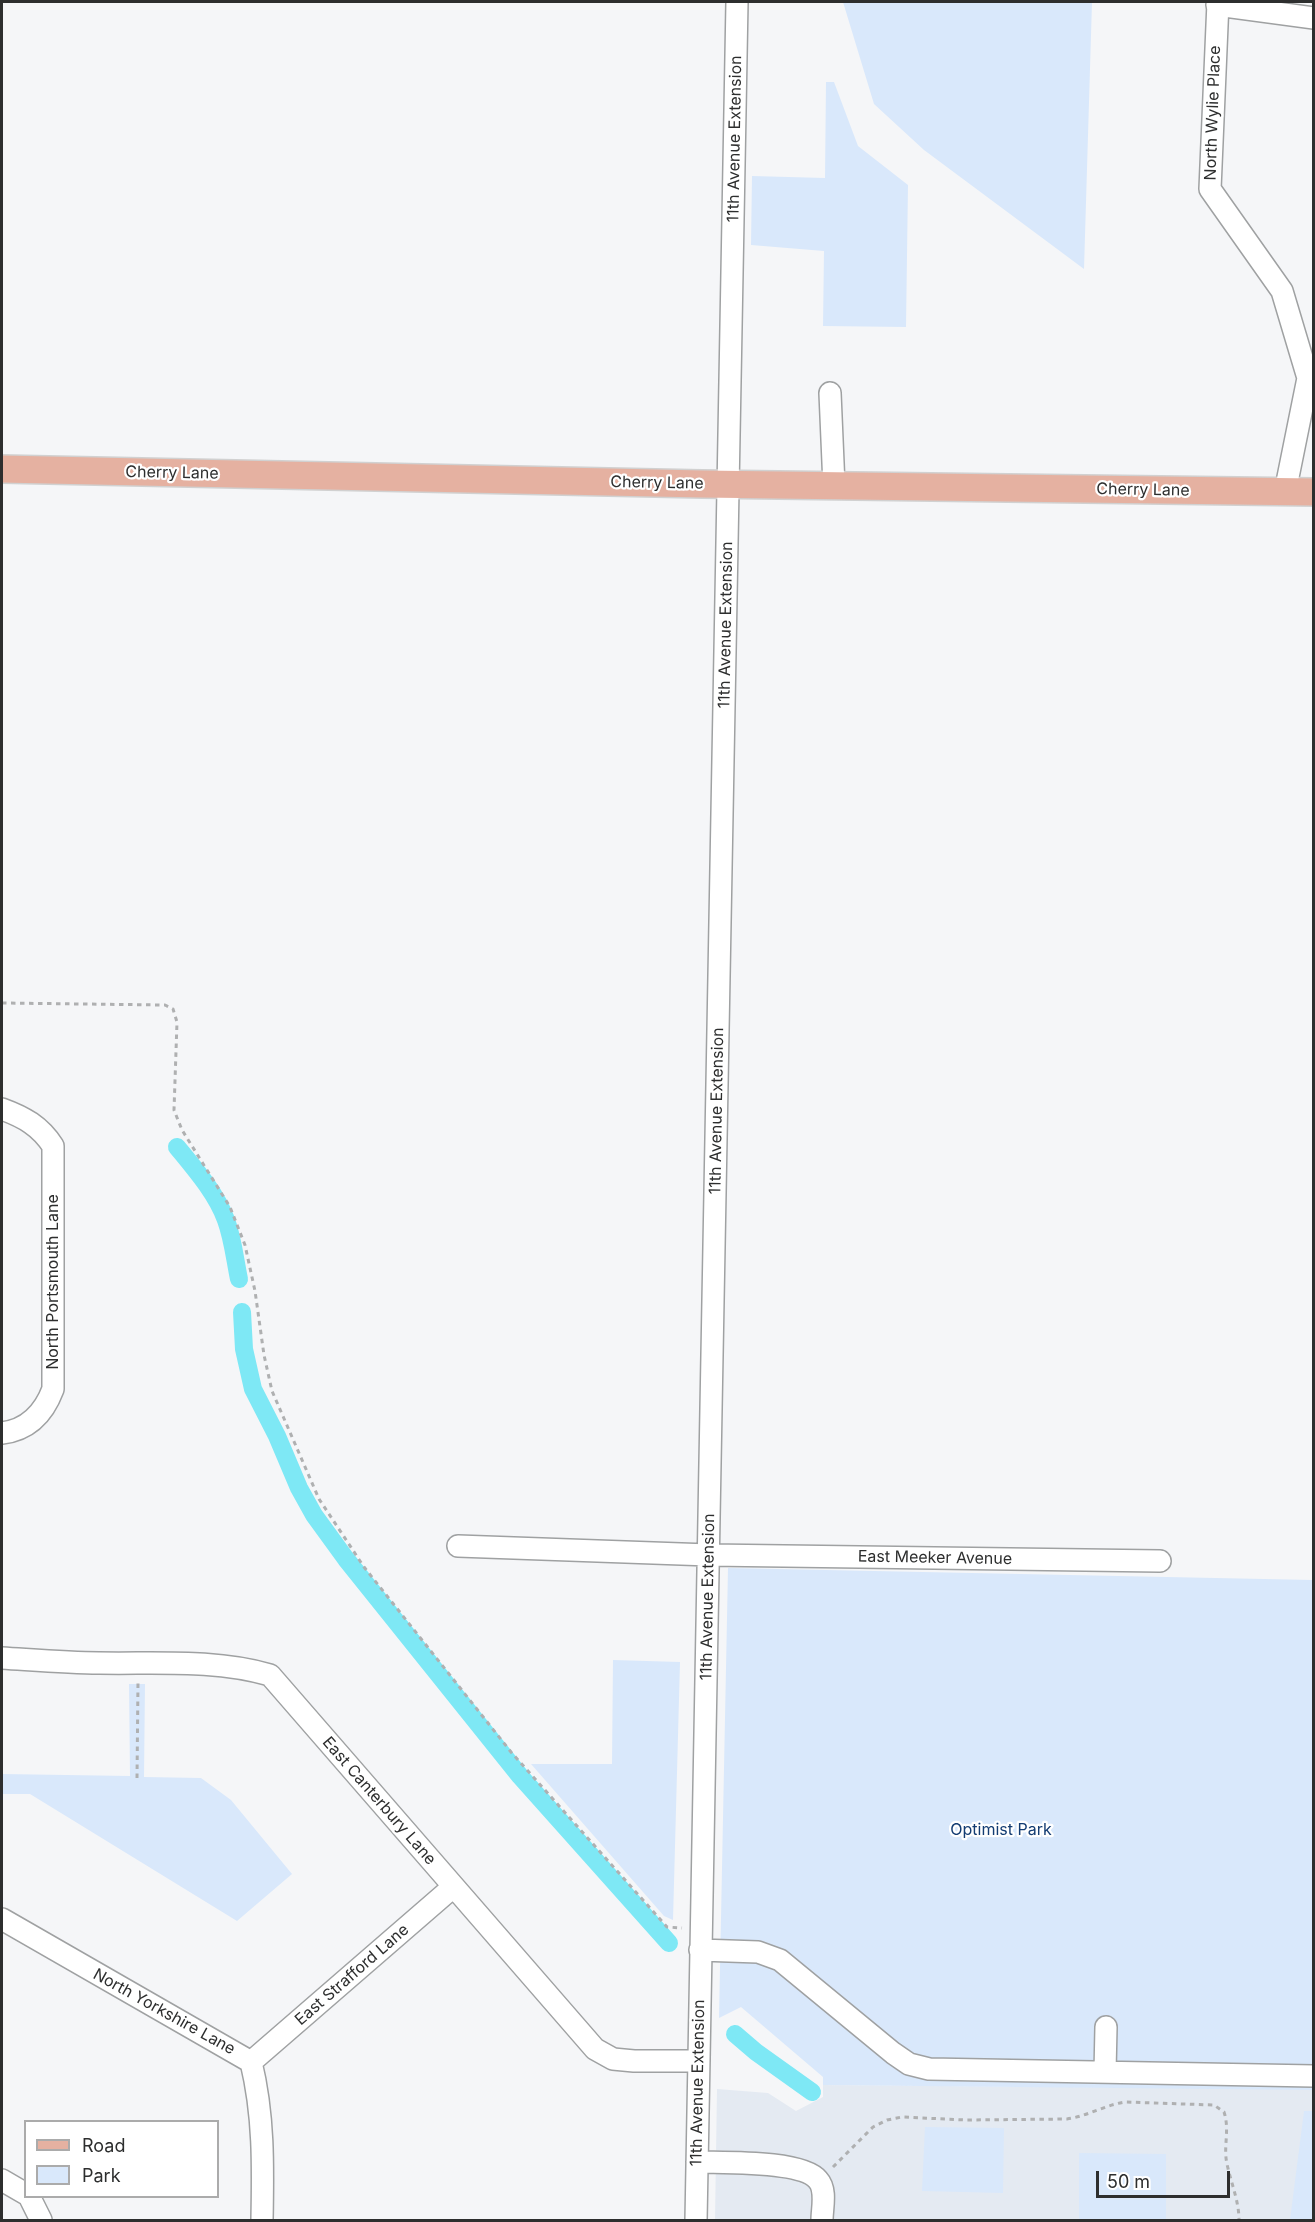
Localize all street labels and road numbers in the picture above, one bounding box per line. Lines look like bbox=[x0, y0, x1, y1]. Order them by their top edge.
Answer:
street label: North Wylie Place bbox=[1201, 45, 1225, 181]
street label: 11th Avenue Extension bbox=[724, 55, 746, 223]
street label: Cherry Lane bbox=[125, 463, 219, 483]
street label: Cherry Lane bbox=[610, 473, 704, 493]
street label: Cherry Lane bbox=[1096, 480, 1190, 500]
street label: 11th Avenue Extension bbox=[715, 541, 737, 709]
street label: 11th Avenue Extension bbox=[706, 1027, 728, 1195]
street label: North Portsmouth Lane bbox=[43, 1194, 63, 1370]
street label: 11th Avenue Extension bbox=[697, 1513, 719, 1681]
street label: East Meeker Avenue bbox=[858, 1547, 1012, 1569]
street label: East Canterbury Lane bbox=[318, 1733, 440, 1869]
street label: East Strafford Lane bbox=[291, 1920, 413, 2030]
street label: North Yorkshire Lane bbox=[90, 1965, 238, 2059]
street label: 11th Avenue Extension bbox=[687, 1999, 709, 2167]

